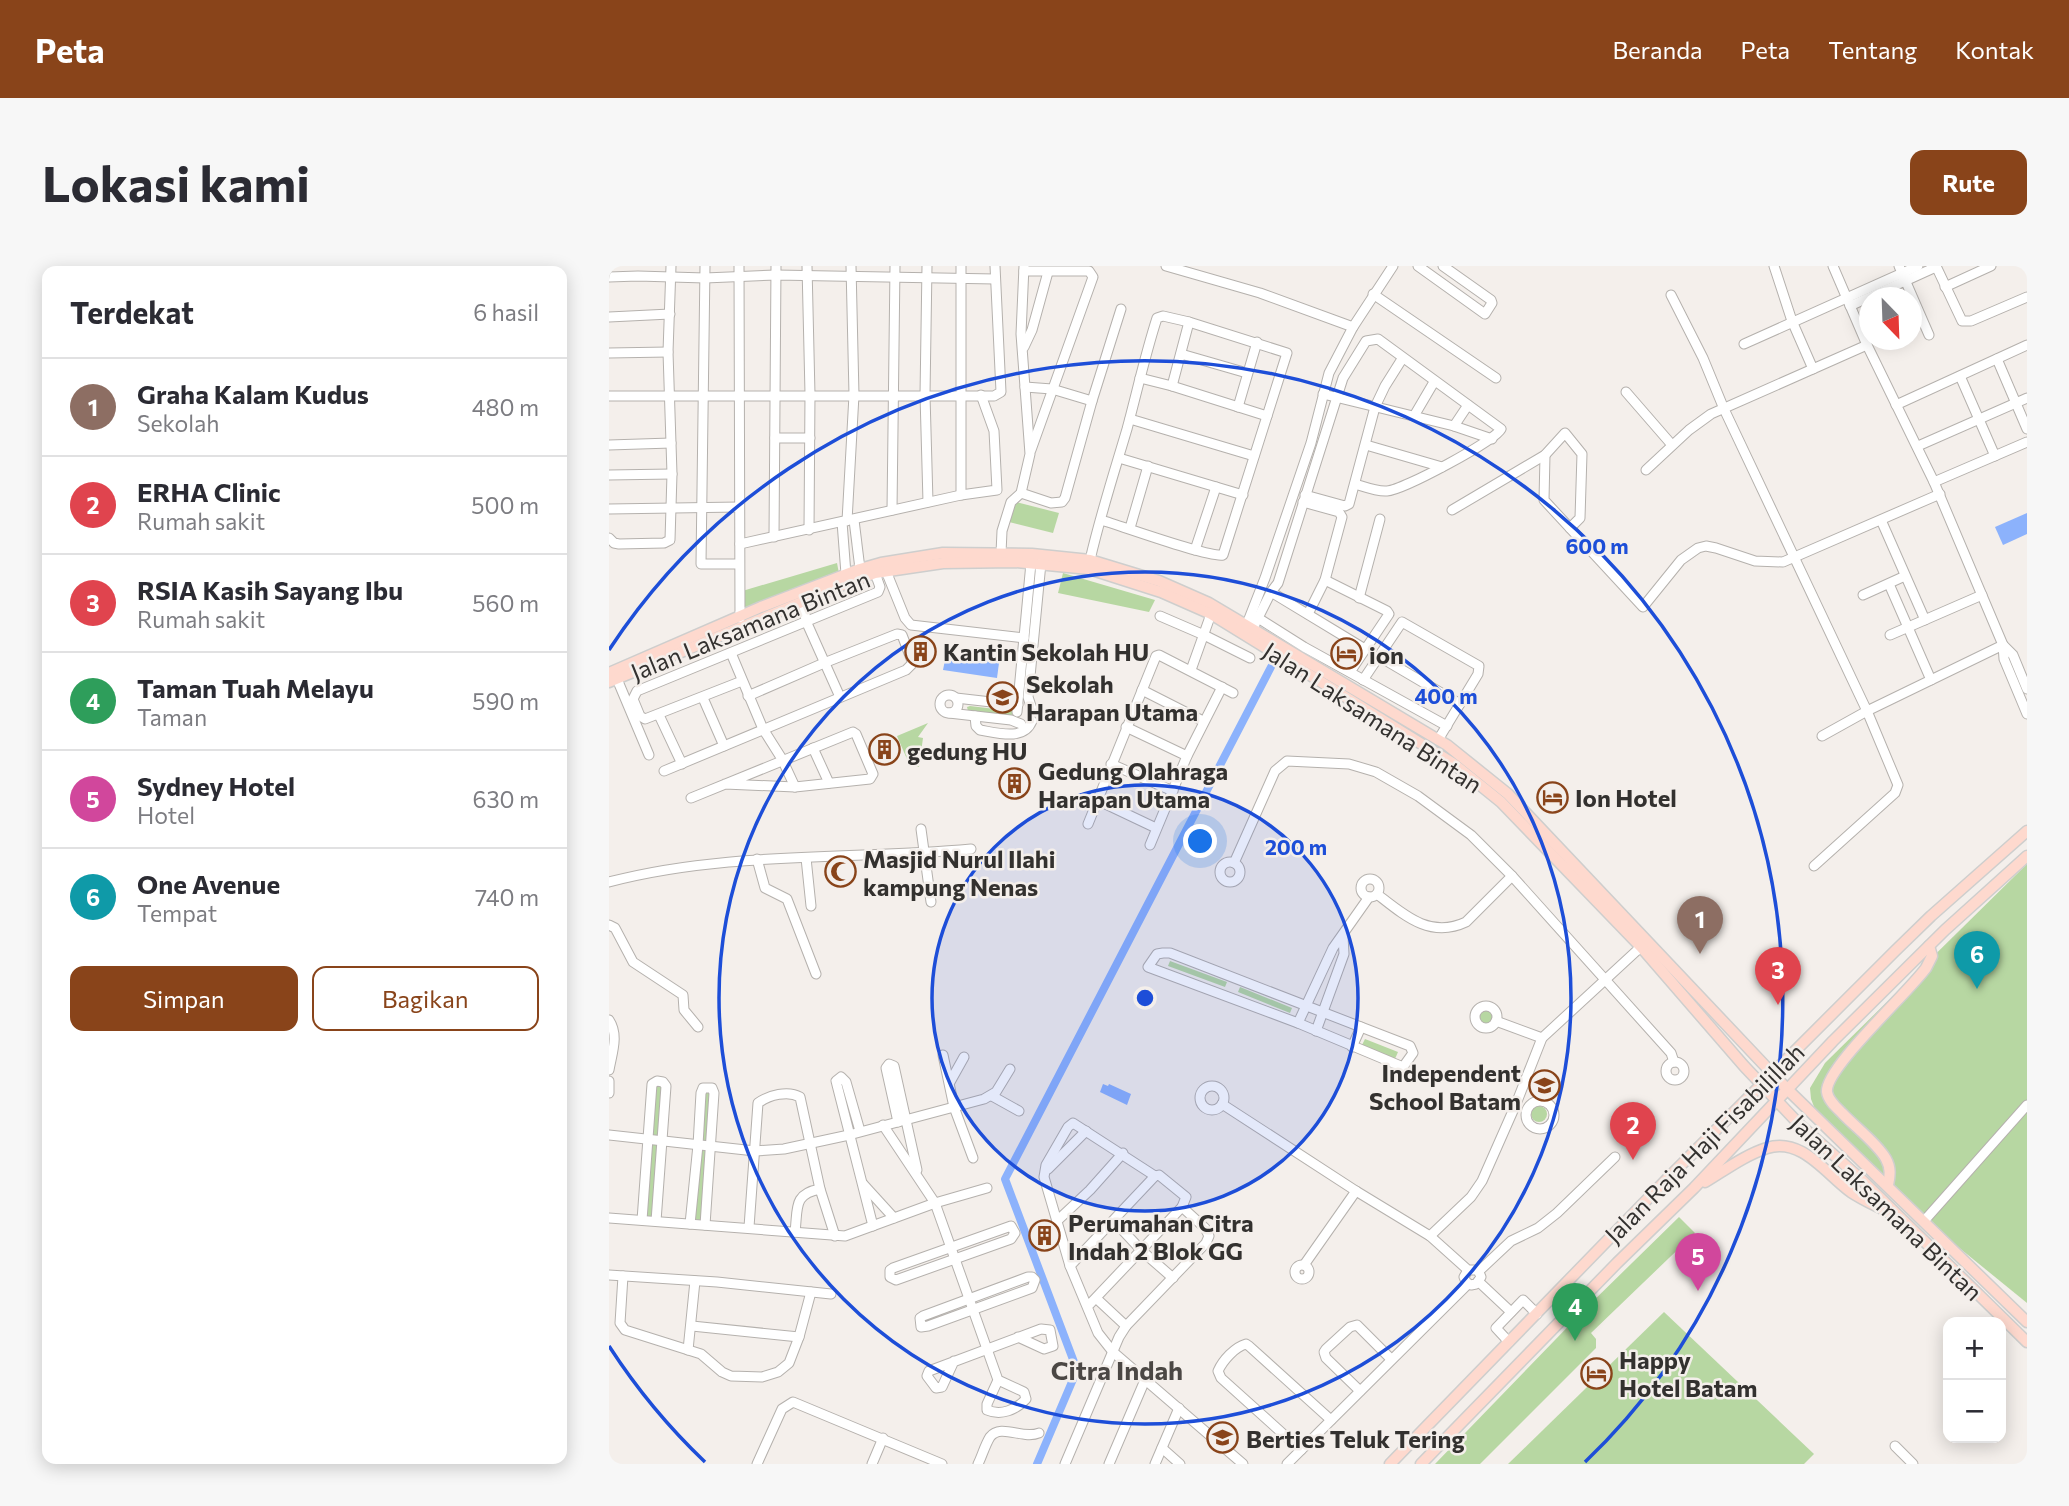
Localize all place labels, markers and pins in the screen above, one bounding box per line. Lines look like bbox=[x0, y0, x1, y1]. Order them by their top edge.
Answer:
building icon: Kantin Sekolah HU bbox=[903, 634, 937, 668]
place label: Kantin Sekolah HU bbox=[943, 637, 1149, 666]
hotel icon: ion bbox=[1329, 637, 1363, 671]
place label: ion bbox=[1369, 640, 1404, 669]
place label: Sekolah Harapan Utama bbox=[1026, 669, 1198, 726]
school or university icon: Sekolah Harapan Utama bbox=[986, 680, 1020, 714]
building icon: gedung HU bbox=[867, 733, 901, 767]
place label: gedung HU bbox=[907, 736, 1027, 765]
place label: Gedung Olahraga Harapan Utama bbox=[1038, 756, 1228, 813]
building icon: Gedung Olahraga Harapan Utama bbox=[998, 767, 1032, 801]
hotel icon: Ion Hotel bbox=[1535, 780, 1569, 814]
place label: Ion Hotel bbox=[1575, 783, 1677, 812]
place label: Masjid Nurul Ilahi kampung Nenas bbox=[863, 844, 1055, 901]
mosque icon: Masjid Nurul Ilahi kampung Nenas bbox=[823, 855, 857, 889]
pin: 1 bbox=[1677, 896, 1723, 954]
pin: 6 bbox=[1954, 931, 2000, 989]
pin: 3 bbox=[1755, 947, 1801, 1005]
centre of rings bbox=[1133, 986, 1157, 1010]
place label: Independent School Batam bbox=[1369, 1058, 1521, 1115]
school or university icon: Independent School Batam bbox=[1527, 1069, 1561, 1103]
pin: 2 bbox=[1610, 1102, 1656, 1160]
place label: Perumahan Citra Indah 2 Blok GG bbox=[1068, 1208, 1254, 1265]
building icon: Perumahan Citra Indah 2 Blok GG bbox=[1028, 1219, 1062, 1253]
pin: 5 bbox=[1675, 1233, 1721, 1291]
pin: 4 bbox=[1552, 1283, 1598, 1341]
place label: Happy Hotel Batam bbox=[1619, 1345, 1757, 1402]
hotel icon: Happy Hotel Batam bbox=[1579, 1356, 1613, 1390]
school or university icon: Berties Teluk Tering bbox=[1206, 1421, 1240, 1455]
place label: Berties Teluk Tering bbox=[1246, 1424, 1465, 1453]

